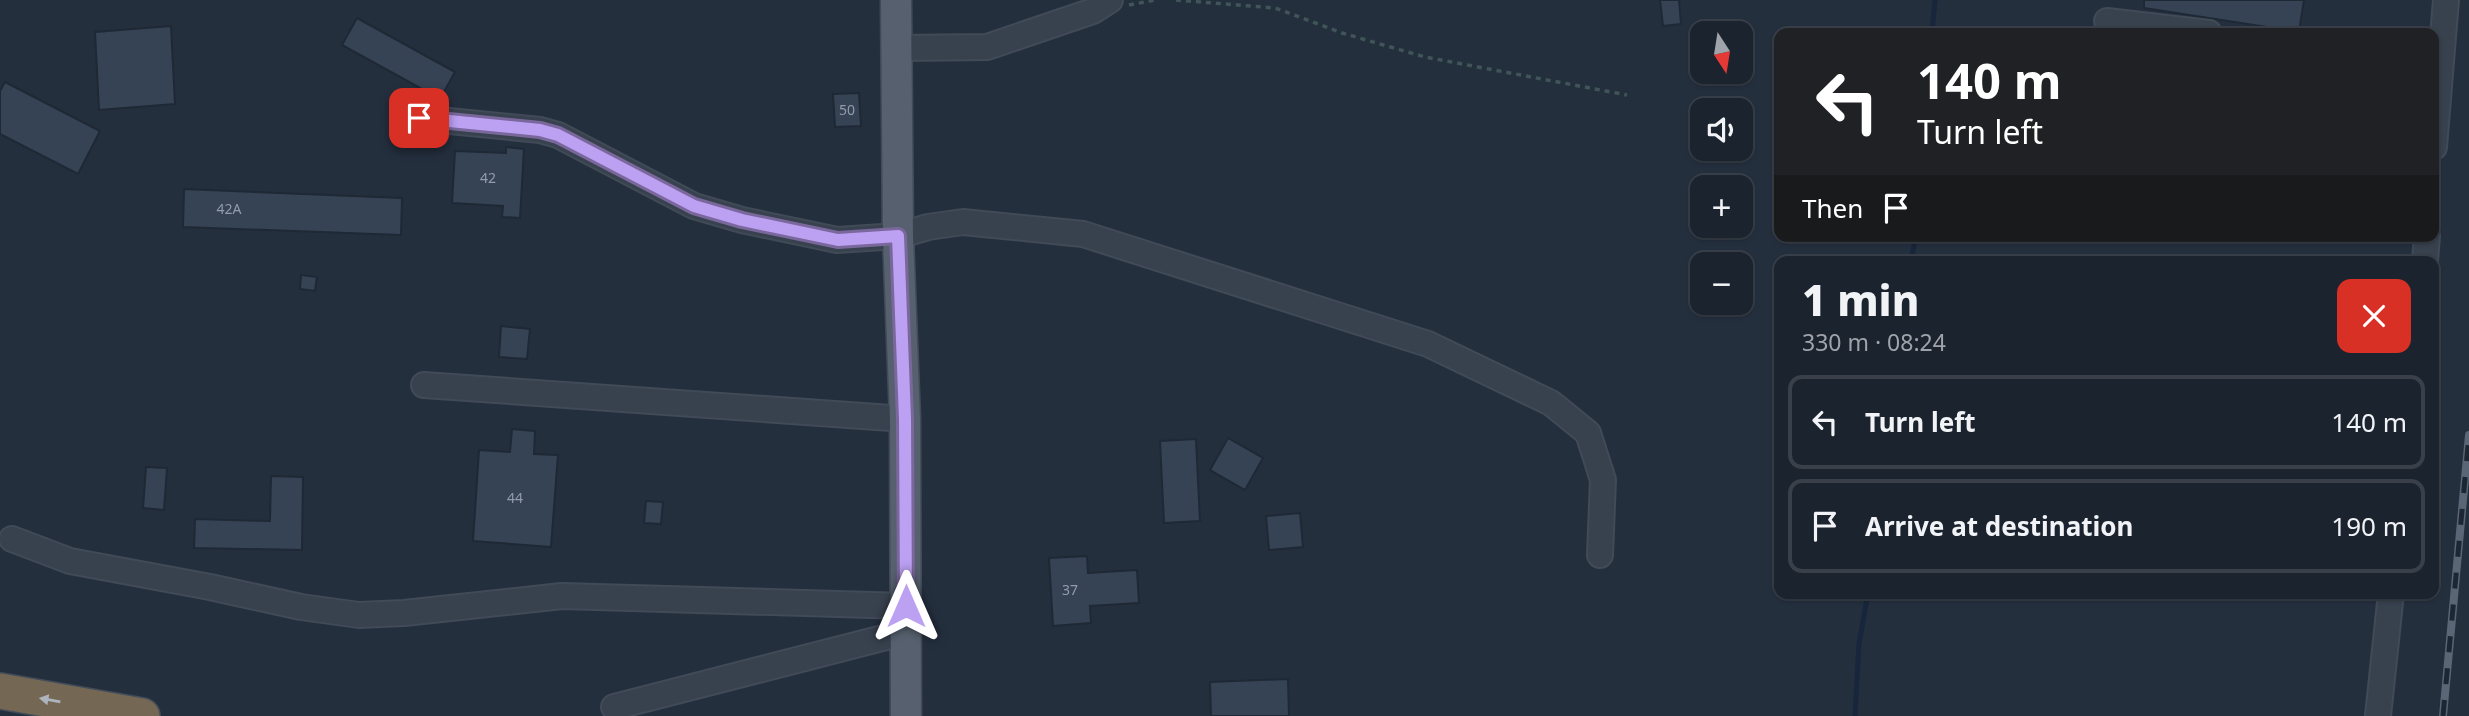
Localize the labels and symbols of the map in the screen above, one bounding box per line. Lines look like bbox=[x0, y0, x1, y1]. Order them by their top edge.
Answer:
north arrow bbox=[1690, 21, 1754, 84]
pin bbox=[389, 88, 449, 148]
house number: 50 bbox=[839, 100, 855, 119]
house number: 42 bbox=[480, 168, 496, 187]
house number: 42А bbox=[217, 199, 242, 218]
house number: 44 bbox=[507, 488, 523, 507]
position arrow bbox=[869, 569, 943, 643]
house number: 37 bbox=[1062, 580, 1078, 599]
one-way arrow bbox=[39, 694, 61, 705]

